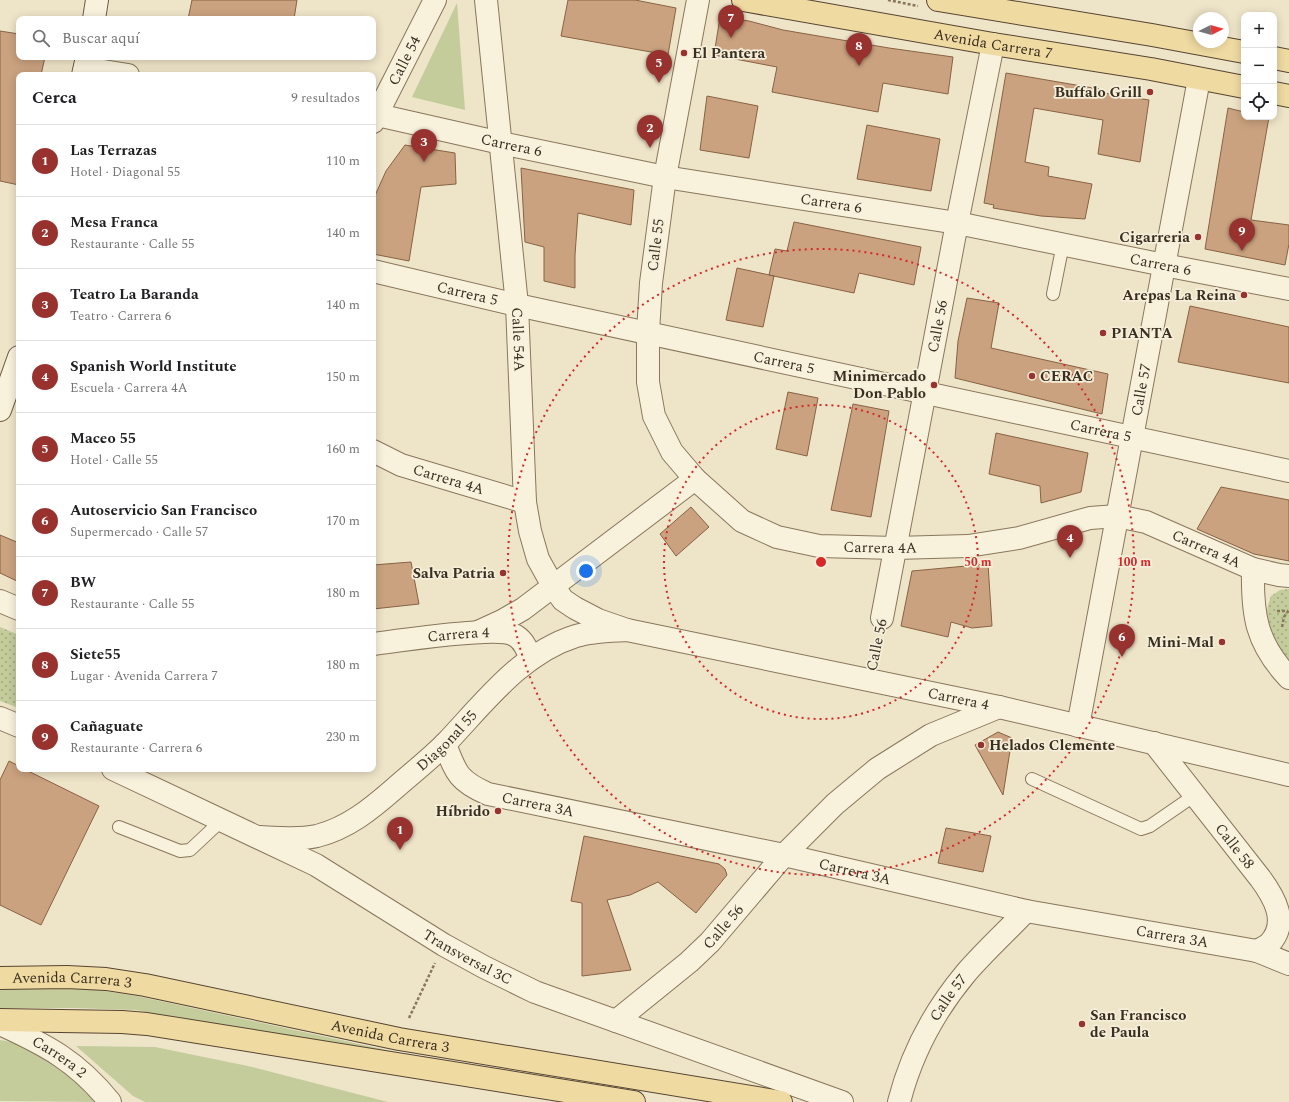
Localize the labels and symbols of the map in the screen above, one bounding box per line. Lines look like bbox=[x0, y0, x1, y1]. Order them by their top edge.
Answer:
pin: 7 bbox=[718, 5, 744, 38]
north arrow bbox=[1193, 12, 1229, 48]
street label: Avenida Carrera 7 bbox=[932, 22, 1054, 65]
street label: Calle 54 bbox=[382, 31, 427, 89]
pin: 8 bbox=[846, 33, 872, 66]
place label: El Pantera bbox=[692, 42, 765, 65]
marker: El Pantera bbox=[679, 48, 689, 58]
pin: 5 bbox=[646, 50, 672, 83]
place label: Buffalo Grill bbox=[1054, 81, 1142, 104]
marker: Buffalo Grill bbox=[1145, 87, 1155, 97]
pin: 2 bbox=[637, 115, 663, 148]
street label: Carrera 6 bbox=[479, 127, 545, 163]
pin: 3 bbox=[411, 129, 437, 162]
street label: Carrera 6 bbox=[799, 187, 864, 219]
street label: Calle 55 bbox=[641, 217, 671, 273]
pin: 9 bbox=[1229, 218, 1255, 251]
place label: Cigarreria bbox=[1119, 226, 1190, 249]
marker: Cigarreria bbox=[1193, 232, 1203, 242]
street label: Carrera 6 bbox=[1128, 247, 1194, 282]
street label: Carrera 5 bbox=[435, 275, 500, 312]
place label: Arepas La Reina bbox=[1122, 284, 1236, 307]
marker: Arepas La Reina bbox=[1239, 290, 1249, 300]
street label: Calle 56 bbox=[921, 298, 954, 354]
street label: Calle 54A bbox=[506, 307, 531, 372]
place label: PIANTA bbox=[1111, 322, 1173, 345]
marker: PIANTA bbox=[1098, 328, 1108, 338]
street label: Carrera 5 bbox=[751, 345, 817, 380]
street label: Calle 57 bbox=[1125, 362, 1157, 418]
place label: Minimercado Don Pablo bbox=[833, 365, 926, 405]
place label: CERAC bbox=[1040, 365, 1093, 388]
marker: CERAC bbox=[1027, 371, 1037, 381]
marker: Minimercado Don Pablo bbox=[929, 380, 939, 390]
street label: Carrera 5 bbox=[1068, 413, 1134, 448]
street label: Carrera 4A bbox=[410, 458, 487, 501]
street label: Carrera 4A bbox=[1168, 523, 1245, 574]
pin: 4 bbox=[1057, 525, 1083, 558]
street label: Carrera 4A bbox=[843, 535, 917, 560]
text: 50 m bbox=[964, 553, 992, 572]
text: 100 m bbox=[1117, 553, 1151, 572]
centre of rings bbox=[814, 555, 828, 569]
your location bbox=[576, 561, 596, 581]
place label: Salva Patria bbox=[412, 562, 495, 585]
marker: Salva Patria bbox=[498, 568, 508, 578]
street label: Calle 56 bbox=[860, 616, 894, 673]
street label: Carrera 4 bbox=[426, 621, 490, 648]
pin: 6 bbox=[1109, 624, 1135, 657]
place label: Mini-Mal bbox=[1147, 631, 1214, 654]
marker: Mini-Mal bbox=[1217, 637, 1227, 647]
street label: Carrera 4 bbox=[926, 681, 992, 716]
street label: Diagonal 55 bbox=[411, 705, 483, 777]
place label: Helados Clemente bbox=[989, 734, 1115, 757]
marker: Helados Clemente bbox=[976, 740, 986, 750]
street label: Carrera 3A bbox=[500, 786, 576, 823]
place label: Híbrido bbox=[435, 800, 490, 823]
marker: Híbrido bbox=[493, 806, 503, 816]
pin: 1 bbox=[387, 817, 413, 850]
street label: Calle 58 bbox=[1209, 818, 1260, 874]
street label: Carrera 3A bbox=[817, 852, 893, 891]
street label: Calle 56 bbox=[697, 899, 749, 955]
street label: Carrera 3A bbox=[1134, 919, 1210, 954]
street label: Transversal 3C bbox=[418, 923, 516, 991]
street label: Avenida Carrera 3 bbox=[12, 965, 134, 994]
street label: Calle 57 bbox=[923, 969, 972, 1026]
place label: San Francisco de Paula bbox=[1090, 1004, 1186, 1044]
street label: Avenida Carrera 3 bbox=[329, 1013, 452, 1059]
marker: San Francisco de Paula bbox=[1077, 1019, 1087, 1029]
street label: Carrera 2 bbox=[28, 1030, 92, 1083]

